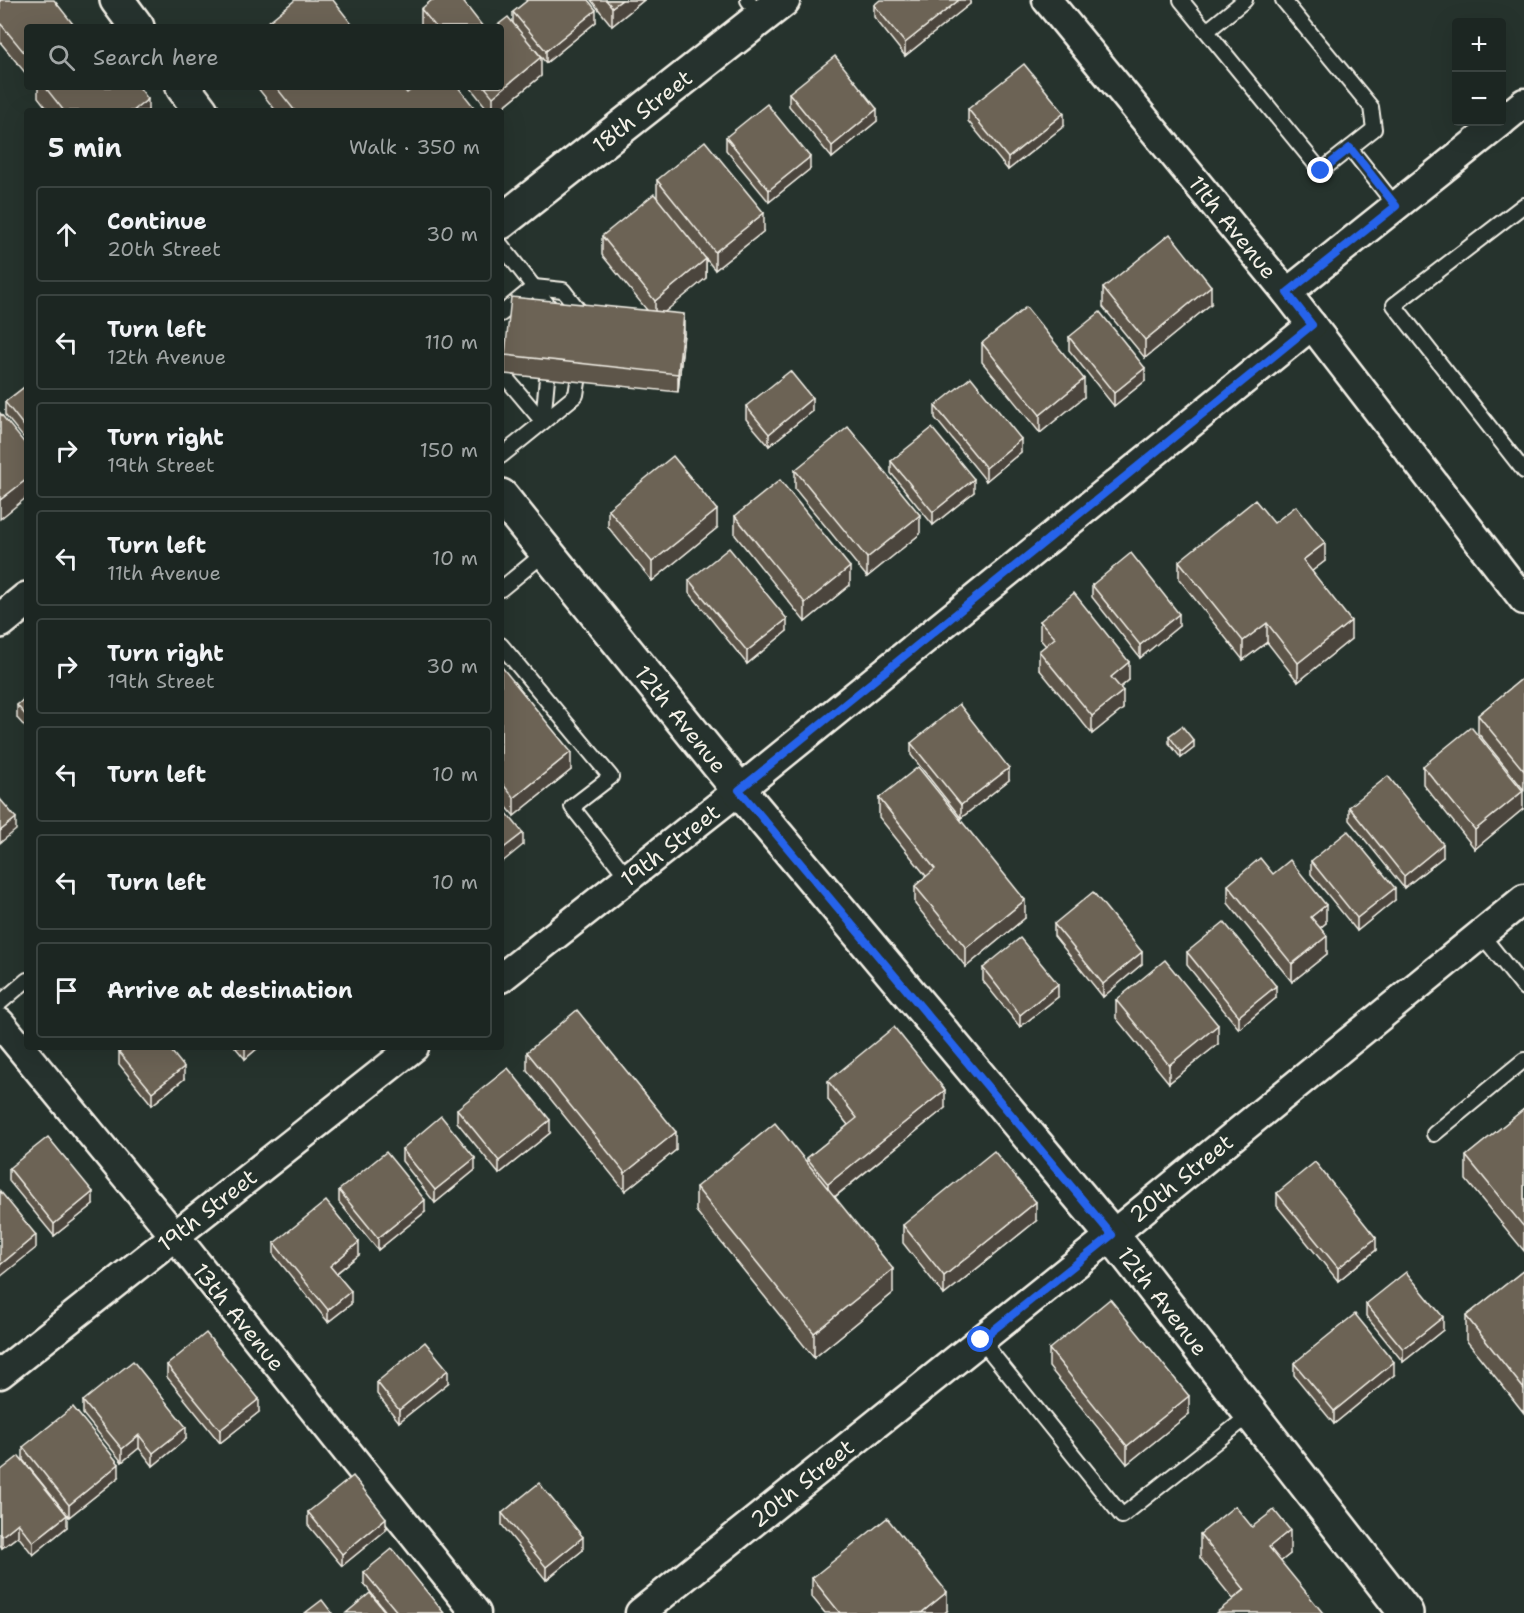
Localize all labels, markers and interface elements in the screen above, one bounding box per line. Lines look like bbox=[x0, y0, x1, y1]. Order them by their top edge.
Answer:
map controls bbox=[1452, 18, 1506, 126]
button: + bbox=[1452, 18, 1506, 72]
search box bbox=[24, 24, 504, 90]
icon: search bbox=[45, 41, 78, 74]
text: Search here bbox=[93, 43, 219, 72]
street label: 18th Street bbox=[586, 63, 698, 159]
button: − bbox=[1452, 72, 1506, 126]
text: 5 min bbox=[48, 130, 122, 165]
text: Walk · 350 m bbox=[349, 134, 480, 160]
route end bbox=[1307, 157, 1333, 183]
street label: 11th Avenue bbox=[1182, 170, 1283, 285]
text: Continue bbox=[107, 207, 207, 236]
icon: ahead bbox=[50, 218, 83, 251]
text: 30 m bbox=[426, 221, 478, 247]
text: 20th Street bbox=[107, 236, 221, 262]
text: Turn left bbox=[107, 315, 206, 344]
icon: left bbox=[50, 326, 83, 359]
text: 110 m bbox=[424, 329, 478, 355]
text: 12th Avenue bbox=[107, 344, 226, 370]
text: Turn right bbox=[107, 423, 224, 452]
icon: right bbox=[50, 434, 83, 467]
text: 150 m bbox=[420, 437, 478, 463]
text: 19th Street bbox=[107, 452, 215, 478]
text: Turn left bbox=[107, 531, 206, 560]
icon: left bbox=[50, 542, 83, 575]
text: 10 m bbox=[432, 545, 478, 571]
text: 11th Avenue bbox=[107, 560, 221, 586]
text: Turn right bbox=[107, 639, 224, 668]
icon: right bbox=[50, 650, 83, 683]
text: 30 m bbox=[426, 653, 478, 679]
street label: 12th Avenue bbox=[628, 659, 733, 779]
text: 19th Street bbox=[107, 668, 215, 694]
icon: left bbox=[50, 758, 83, 791]
text: Turn left bbox=[107, 760, 206, 789]
text: 10 m bbox=[432, 761, 478, 787]
street label: 19th Street bbox=[615, 797, 726, 893]
icon: left bbox=[50, 866, 83, 899]
text: Turn left bbox=[107, 868, 206, 897]
text: 10 m bbox=[432, 869, 478, 895]
icon: arrive bbox=[50, 974, 83, 1007]
text: Arrive at destination bbox=[107, 976, 353, 1005]
street label: 20th Street bbox=[1124, 1128, 1239, 1229]
street label: 19th Street bbox=[152, 1162, 263, 1258]
street label: 12th Avenue bbox=[1111, 1241, 1214, 1362]
street label: 13th Avenue bbox=[186, 1257, 291, 1377]
route start bbox=[967, 1326, 993, 1352]
street label: 20th Street bbox=[745, 1433, 860, 1534]

